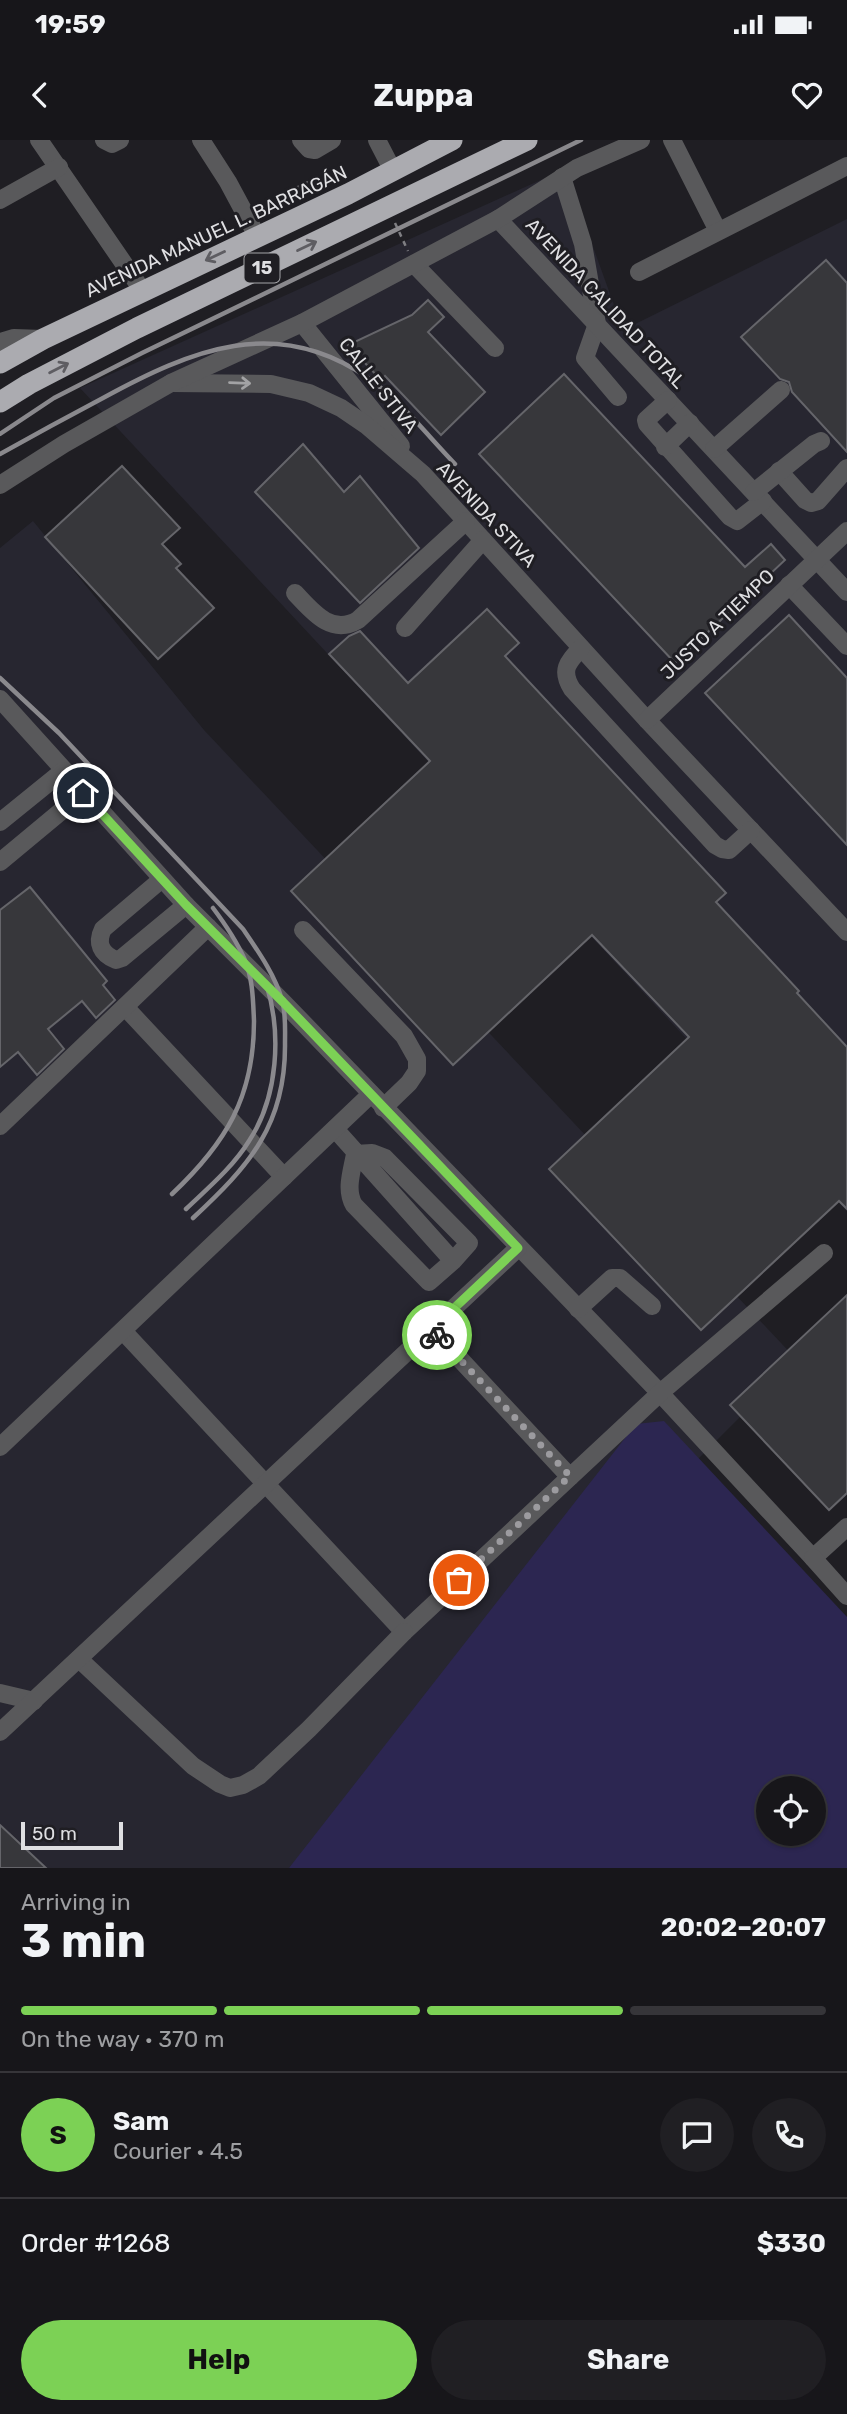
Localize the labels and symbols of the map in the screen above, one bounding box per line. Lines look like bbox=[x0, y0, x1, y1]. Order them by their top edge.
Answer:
street label: AVENIDA MANUEL L. BARRAGÁN bbox=[82, 161, 351, 302]
street label: AVENIDA CALIDAD TOTAL bbox=[521, 214, 691, 393]
one-way arrow bbox=[296, 238, 317, 252]
one-way arrow bbox=[205, 250, 226, 263]
road number: 15 bbox=[244, 253, 280, 282]
street label: CALLE STIVA bbox=[334, 333, 423, 438]
one-way arrow bbox=[48, 361, 69, 375]
one-way arrow bbox=[228, 376, 251, 389]
street label: AVENIDA STIVA bbox=[432, 457, 542, 572]
street label: JUSTO A TIEMPO bbox=[656, 564, 779, 684]
pin bbox=[53, 763, 113, 823]
courier bbox=[402, 1300, 472, 1370]
pin bbox=[429, 1550, 489, 1610]
scale bar bbox=[21, 1819, 122, 1851]

